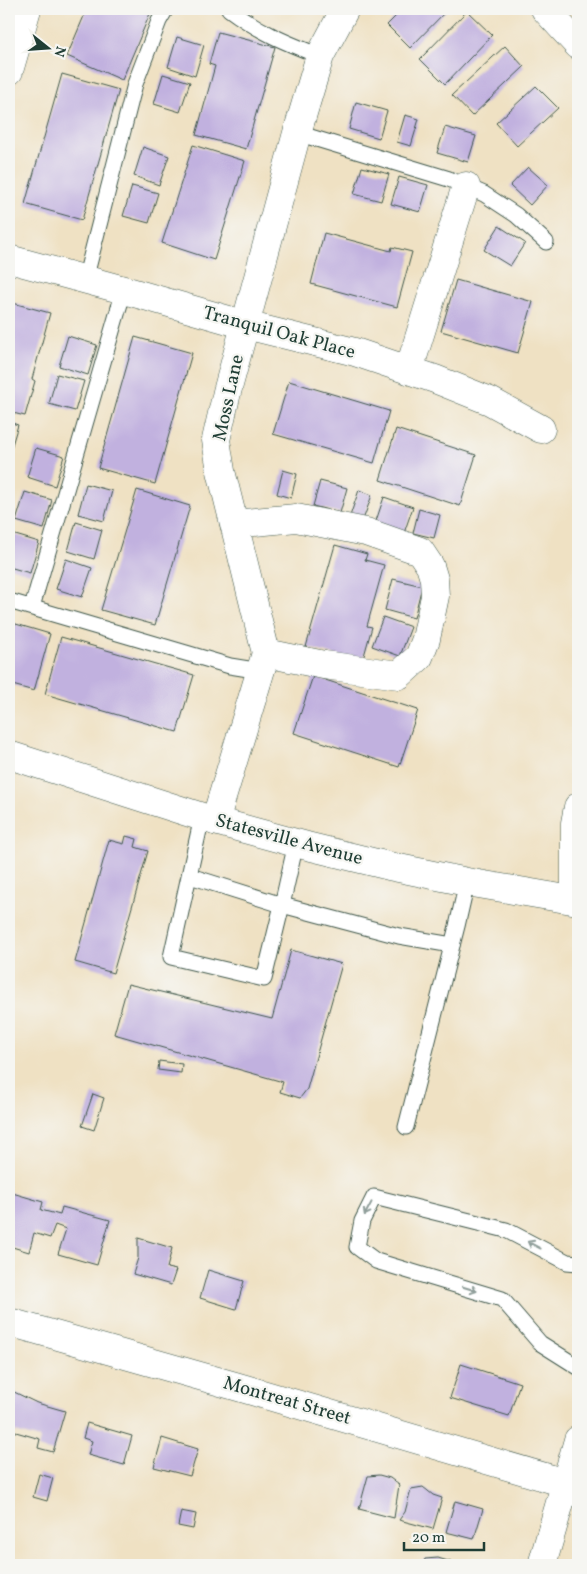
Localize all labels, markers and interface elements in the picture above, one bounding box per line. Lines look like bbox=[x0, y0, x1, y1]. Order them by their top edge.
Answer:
north arrow bbox=[22, 22, 72, 72]
text: N bbox=[48, 44, 70, 59]
street label: Tranquil Oak Place bbox=[200, 300, 358, 366]
street label: Moss Lane bbox=[207, 352, 251, 444]
street label: Statesville Avenue bbox=[212, 808, 366, 872]
one-way arrow bbox=[363, 1201, 373, 1216]
one-way arrow bbox=[527, 1240, 542, 1249]
one-way arrow bbox=[461, 1285, 477, 1295]
street label: Montreat Street bbox=[220, 1370, 354, 1432]
scale bar bbox=[404, 1519, 484, 1551]
text: 20 m bbox=[412, 1528, 445, 1549]

